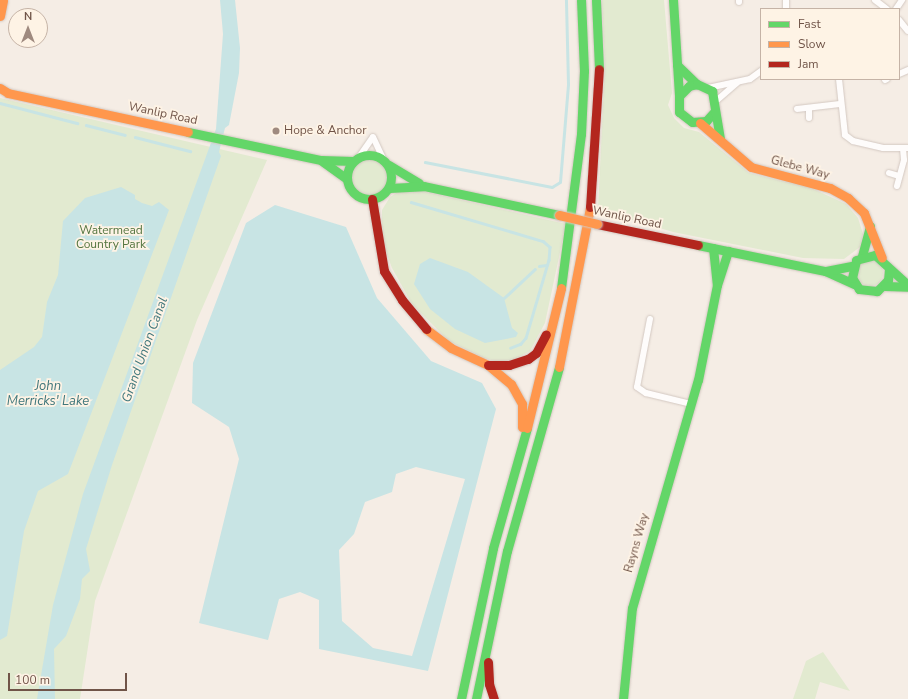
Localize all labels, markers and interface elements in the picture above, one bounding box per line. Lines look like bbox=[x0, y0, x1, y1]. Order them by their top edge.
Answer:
north arrow bbox=[8, 8, 48, 48]
legend bbox=[760, 8, 900, 80]
text: N bbox=[24, 9, 32, 24]
text: Fast bbox=[798, 16, 821, 32]
text: Slow bbox=[798, 36, 826, 52]
text: Jam bbox=[798, 56, 819, 72]
street label: Wanlip Road bbox=[127, 100, 199, 128]
place label: Hope & Anchor bbox=[284, 124, 367, 138]
marker: Hope & Anchor bbox=[271, 126, 281, 136]
street label: Glebe Way bbox=[769, 153, 831, 183]
street label: Wanlip Road bbox=[591, 204, 663, 232]
park label: Watermead Country Park bbox=[76, 224, 146, 252]
water label: Grand Union Canal bbox=[119, 295, 171, 405]
water label: John Merricks' Lake bbox=[7, 379, 89, 410]
street label: Rayns Way bbox=[622, 512, 652, 574]
scale bar bbox=[10, 665, 129, 691]
text: 100 m bbox=[15, 672, 50, 688]

